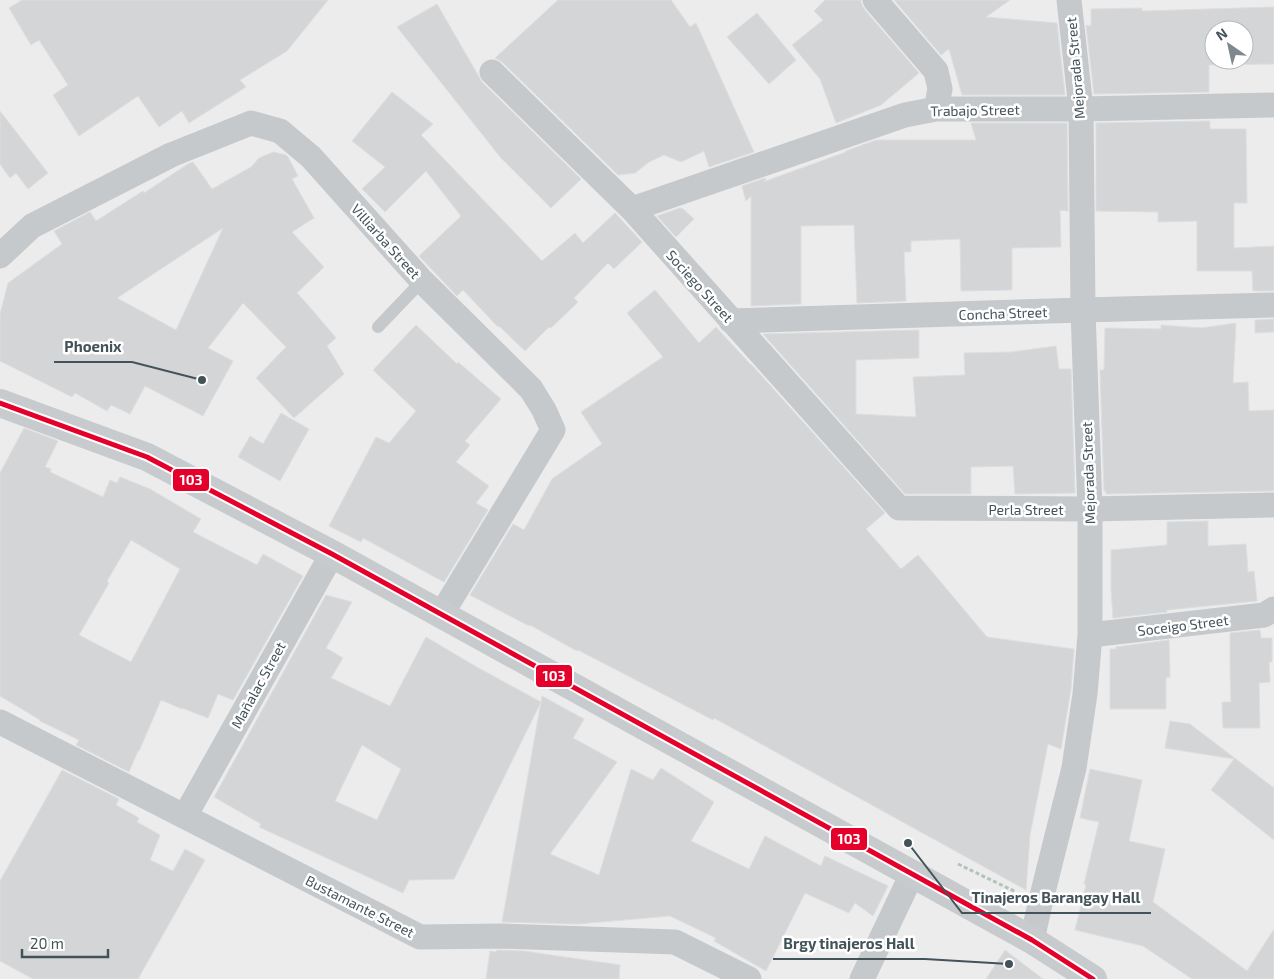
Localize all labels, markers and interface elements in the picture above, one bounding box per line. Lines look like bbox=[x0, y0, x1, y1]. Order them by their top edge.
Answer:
street label: Mejorada Street bbox=[1062, 16, 1088, 120]
north arrow bbox=[1204, 20, 1254, 70]
text: N bbox=[1213, 24, 1230, 44]
street label: Trabajo Street bbox=[930, 101, 1020, 119]
street label: Villiarba Street bbox=[348, 200, 424, 282]
street label: Sociego Street bbox=[663, 246, 737, 326]
street label: Concha Street bbox=[958, 303, 1048, 323]
callout: Phoenix bbox=[54, 332, 132, 362]
text: Phoenix bbox=[64, 337, 122, 355]
street label: Mejorada Street bbox=[1078, 422, 1098, 524]
line badge: 103 bbox=[172, 468, 210, 492]
text: 103 bbox=[180, 471, 202, 488]
street label: Perla Street bbox=[988, 501, 1064, 518]
street label: Soceigo Street bbox=[1137, 611, 1229, 639]
street label: Mañalac Street bbox=[227, 639, 289, 731]
line badge: 103 bbox=[535, 664, 573, 688]
text: 103 bbox=[543, 667, 565, 684]
line badge: 103 bbox=[830, 827, 868, 851]
text: 103 bbox=[838, 830, 860, 847]
street label: Bustamante Street bbox=[303, 871, 417, 941]
callout: Tinajeros Barangay Hall bbox=[962, 883, 1151, 913]
text: Tinajeros Barangay Hall bbox=[971, 888, 1141, 907]
scale bar bbox=[22, 926, 109, 958]
callout: Brgy tinajeros Hall bbox=[773, 929, 925, 959]
text: 20 m bbox=[30, 934, 64, 952]
text: Brgy tinajeros Hall bbox=[783, 934, 915, 953]

